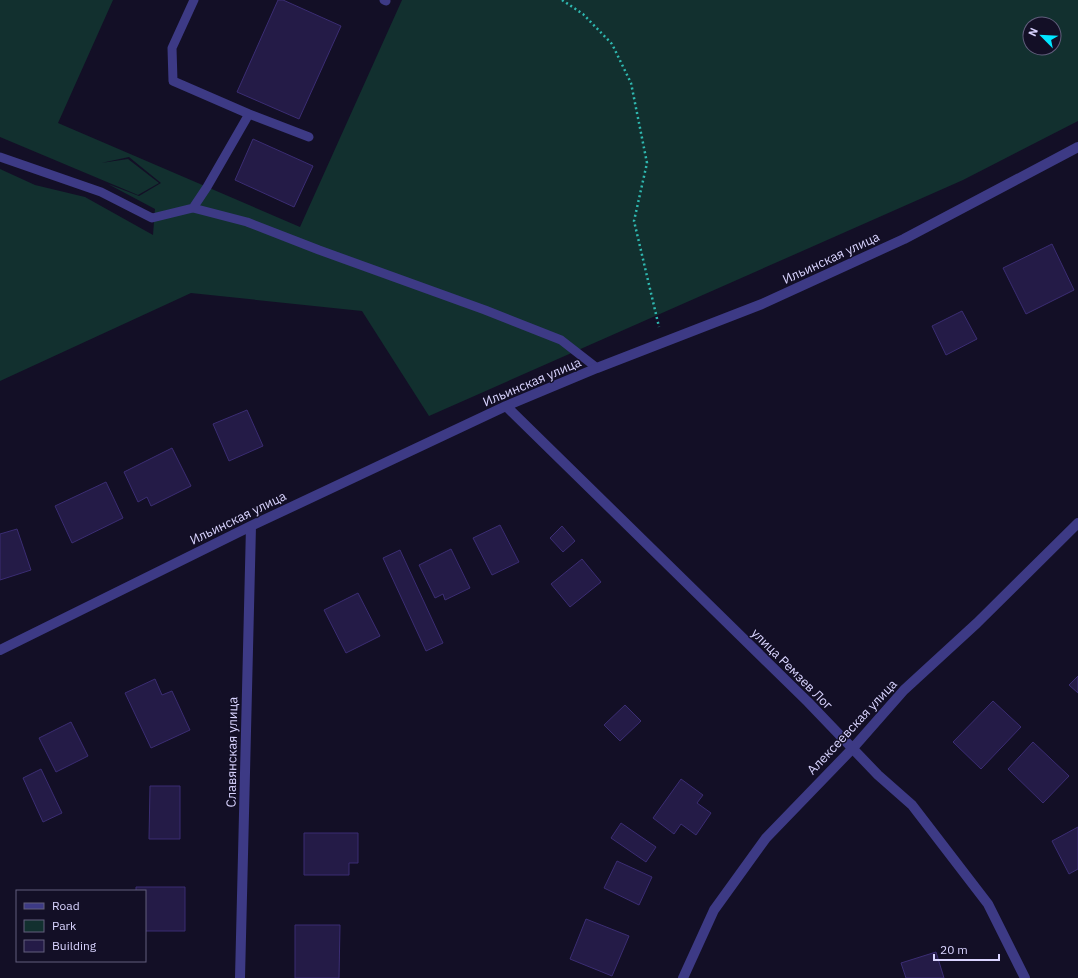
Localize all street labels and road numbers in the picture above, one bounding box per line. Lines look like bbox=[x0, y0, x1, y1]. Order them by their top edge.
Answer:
street label: Ильинская улица bbox=[780, 228, 882, 288]
street label: Ильинская улица bbox=[480, 354, 584, 410]
street label: Ильинская улица bbox=[187, 487, 289, 549]
street label: улица Ремзев Лог bbox=[748, 625, 837, 714]
street label: Алексеевская улица bbox=[803, 676, 901, 778]
street label: Славянская улица bbox=[223, 696, 241, 807]

